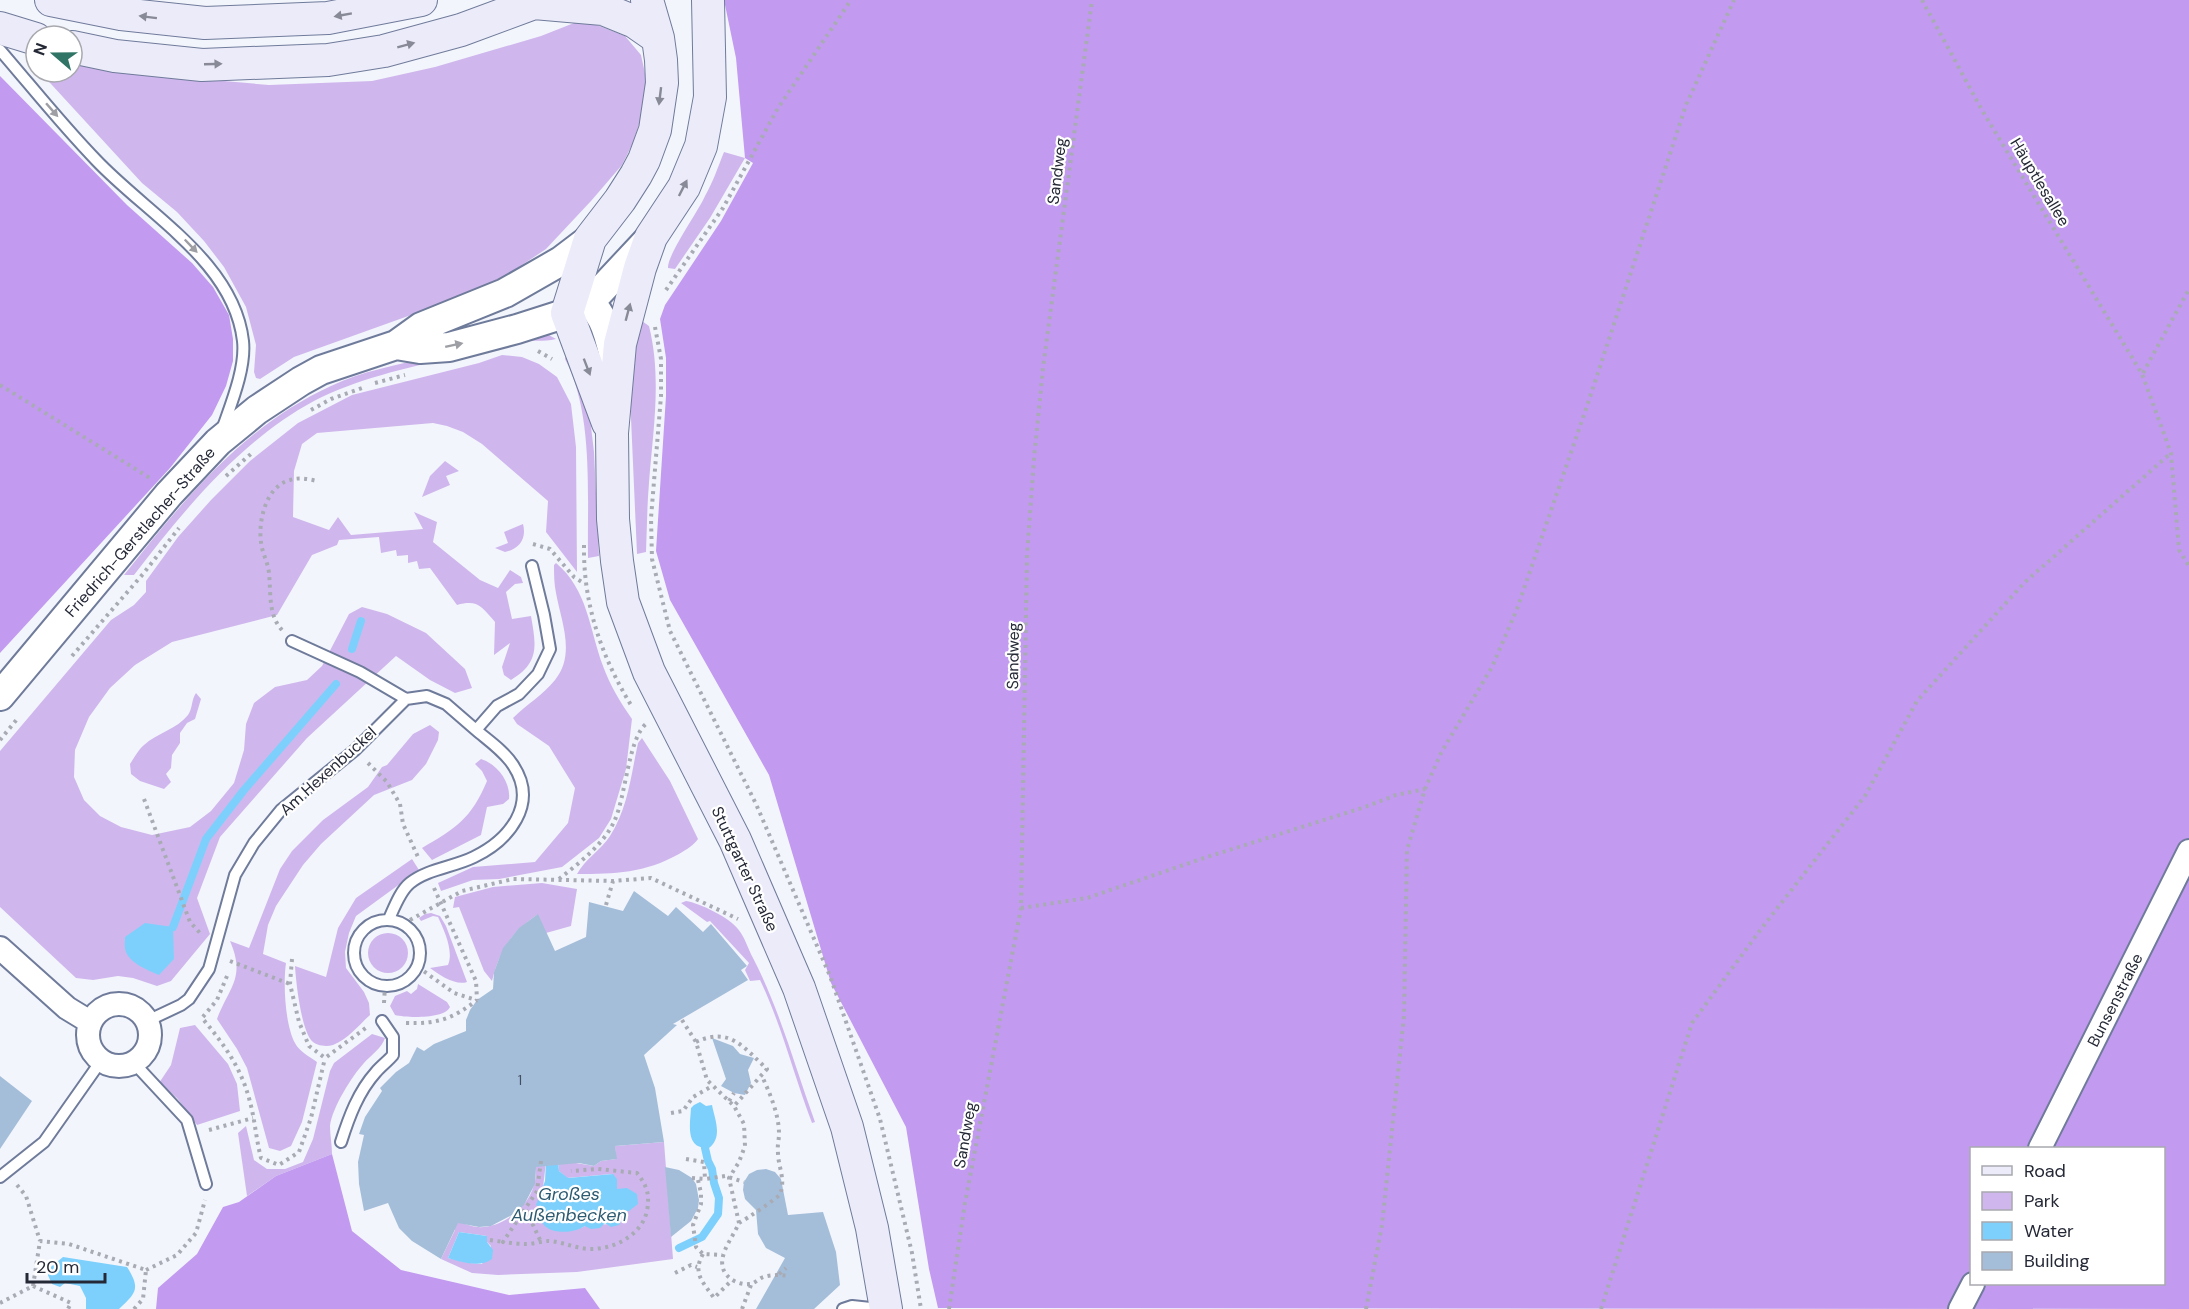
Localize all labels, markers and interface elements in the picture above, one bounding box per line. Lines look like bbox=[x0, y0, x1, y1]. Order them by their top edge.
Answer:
one-way arrow bbox=[333, 11, 352, 20]
one-way arrow bbox=[139, 12, 158, 22]
north arrow bbox=[24, 24, 84, 84]
text: N bbox=[29, 40, 52, 58]
one-way arrow bbox=[397, 40, 415, 49]
one-way arrow bbox=[204, 60, 223, 69]
one-way arrow bbox=[656, 86, 665, 105]
one-way arrow bbox=[45, 102, 58, 117]
street label: Häuptlesallee bbox=[2005, 134, 2075, 230]
street label: Sandweg bbox=[1042, 136, 1072, 206]
one-way arrow bbox=[678, 180, 687, 197]
one-way arrow bbox=[183, 239, 197, 253]
one-way arrow bbox=[624, 302, 634, 321]
one-way arrow bbox=[445, 340, 464, 349]
one-way arrow bbox=[582, 359, 592, 377]
street label: Friedrich-Gerstlacher-Straße bbox=[60, 442, 220, 622]
street label: Sandweg bbox=[1002, 622, 1024, 690]
street label: Am Hexenbuckel bbox=[275, 722, 381, 820]
street label: Stuttgarter Straße bbox=[707, 803, 783, 935]
street label: Bunsenstraße bbox=[2082, 950, 2148, 1050]
house number: 1 bbox=[518, 1071, 522, 1089]
street label: Sandweg bbox=[949, 1100, 981, 1170]
legend bbox=[1970, 1147, 2165, 1285]
text: Road bbox=[2024, 1159, 2066, 1183]
water label: Großes Außenbecken bbox=[510, 1182, 627, 1227]
text: Park bbox=[2024, 1189, 2060, 1213]
text: Water bbox=[2024, 1219, 2074, 1243]
scale bar bbox=[27, 1246, 105, 1284]
text: Building bbox=[2024, 1249, 2089, 1273]
text: 20 m bbox=[36, 1255, 79, 1279]

